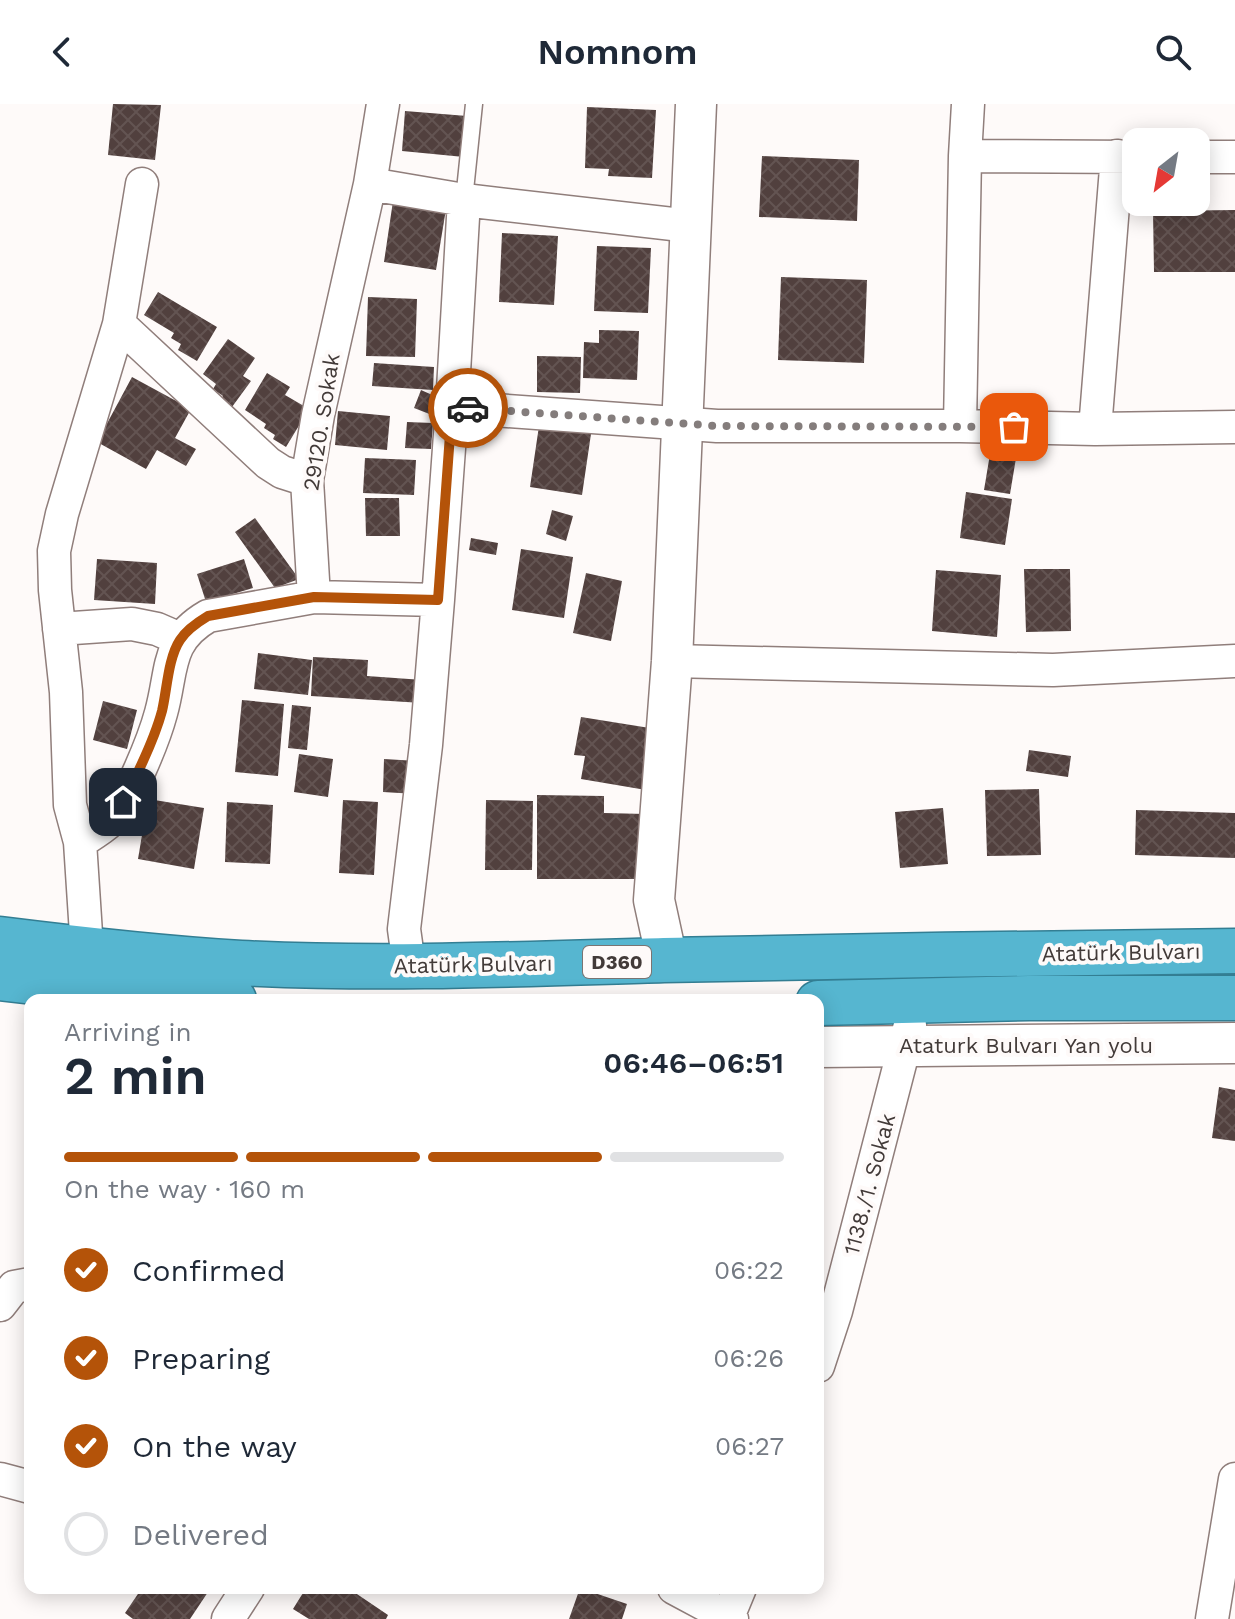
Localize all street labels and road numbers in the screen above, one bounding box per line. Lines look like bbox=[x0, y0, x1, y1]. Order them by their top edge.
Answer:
street label: 29120. Sokak bbox=[298, 352, 345, 493]
street label: Atatürk Bulvarı bbox=[1041, 939, 1201, 966]
road number: D360 bbox=[583, 946, 651, 978]
street label: Atatürk Bulvarı bbox=[393, 951, 553, 978]
street label: Ataturk Bulvarı Yan yolu bbox=[899, 1033, 1153, 1058]
street label: 1138./1. Sokak bbox=[839, 1111, 900, 1258]

